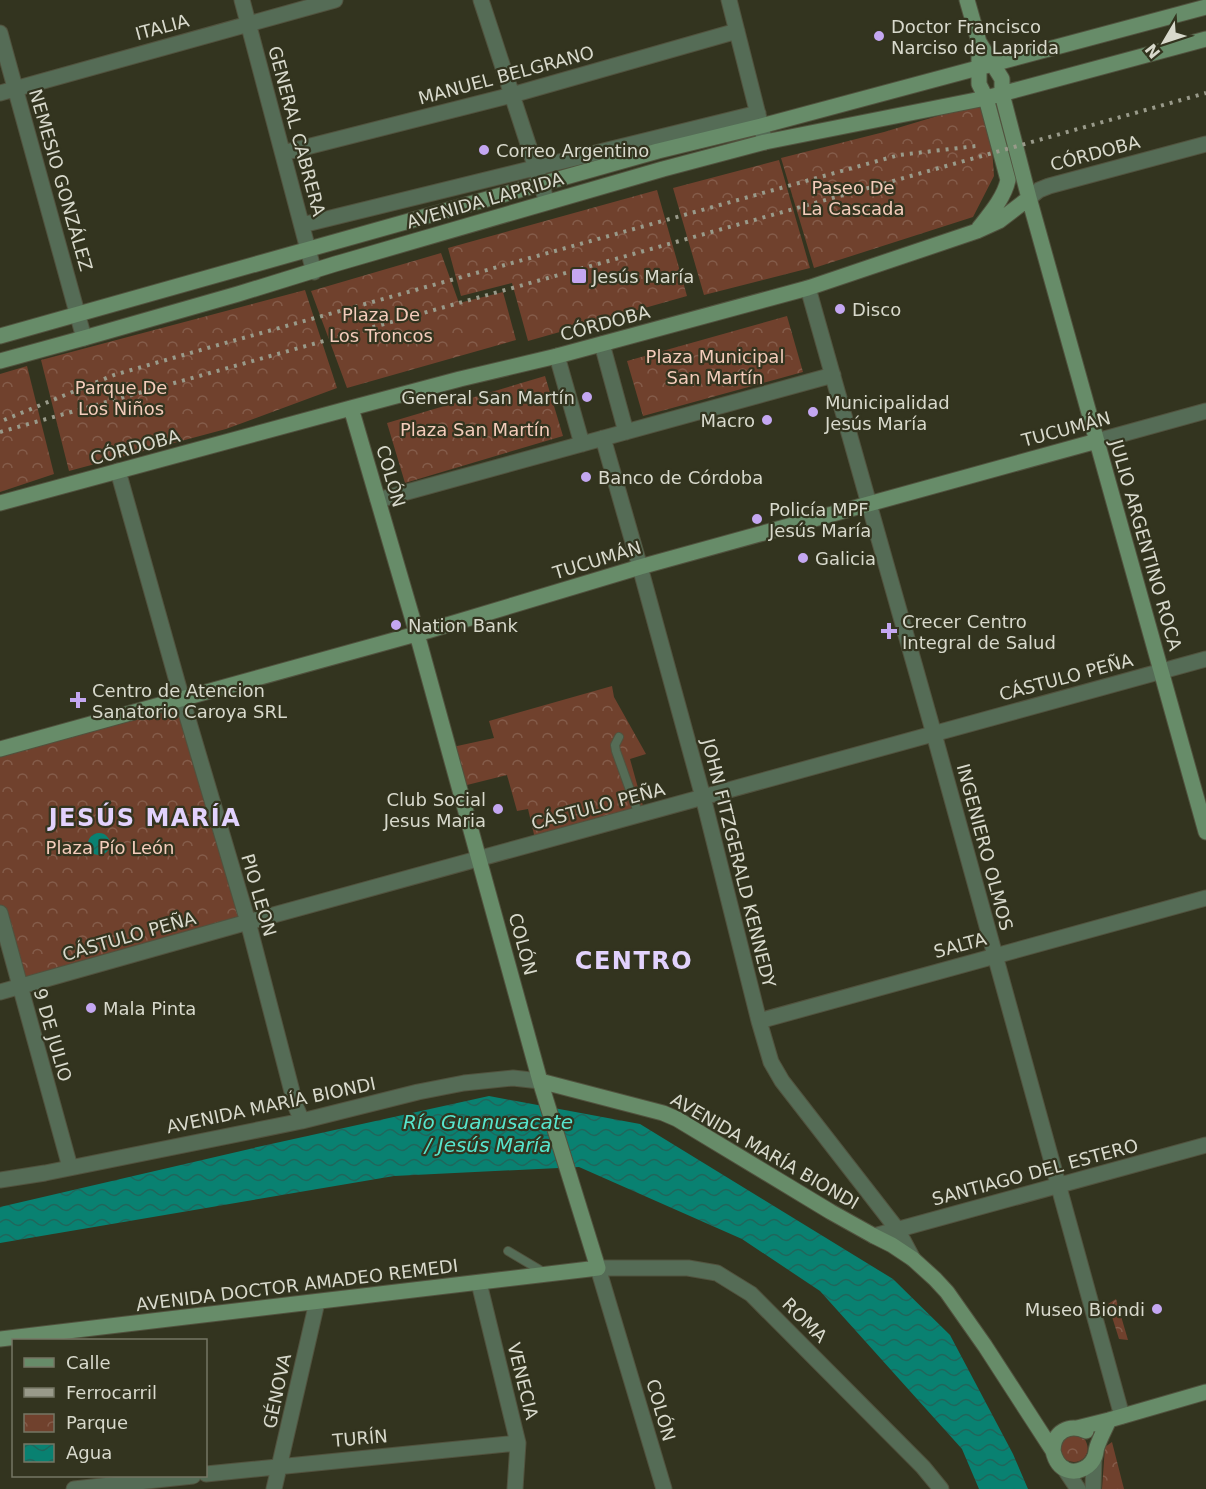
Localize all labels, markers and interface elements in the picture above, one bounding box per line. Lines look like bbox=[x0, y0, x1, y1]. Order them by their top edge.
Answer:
street label: ITALIA bbox=[133, 10, 192, 44]
north arrow bbox=[1134, 12, 1194, 72]
place label: Doctor Francisco Narciso de Laprida bbox=[891, 16, 1059, 58]
marker: Doctor Francisco Narciso de Laprida bbox=[872, 29, 886, 43]
text: N bbox=[1141, 40, 1164, 62]
street label: MANUEL BELGRANO bbox=[416, 41, 596, 109]
street label: GENERAL CABRERA bbox=[264, 44, 330, 219]
street label: NEMESIO GONZÁLEZ bbox=[25, 87, 97, 273]
street label: CÓRDOBA bbox=[1048, 131, 1143, 175]
place label: Correo Argentino bbox=[496, 140, 649, 161]
marker: Correo Argentino bbox=[477, 143, 491, 157]
street label: AVENIDA LAPRIDA bbox=[404, 167, 567, 232]
park label: Paseo De La Cascada bbox=[801, 177, 905, 219]
place label: Jesús María bbox=[591, 266, 694, 287]
marker: Jesús María bbox=[570, 267, 588, 285]
place label: Disco bbox=[852, 299, 901, 320]
street label: CÓRDOBA bbox=[558, 301, 653, 345]
marker: Disco bbox=[833, 302, 847, 316]
park label: Plaza De Los Troncos bbox=[329, 304, 433, 346]
park label: Plaza Municipal San Martín bbox=[646, 346, 784, 388]
park label: Parque De Los Niños bbox=[75, 377, 167, 419]
place label: General San Martín bbox=[401, 387, 575, 408]
marker: General San Martín bbox=[580, 390, 594, 404]
place label: Municipalidad Jesús María bbox=[824, 392, 950, 434]
marker: Municipalidad Jesús María bbox=[806, 405, 820, 419]
street label: TUCUMÁN bbox=[1018, 407, 1113, 451]
place label: Macro bbox=[701, 410, 755, 431]
marker: Macro bbox=[760, 413, 774, 427]
park label: Plaza San Martín bbox=[400, 419, 550, 440]
street label: CÓRDOBA bbox=[88, 425, 183, 469]
street label: JULIO ARGENTINO ROCA bbox=[1106, 436, 1186, 654]
street label: COLÓN bbox=[372, 442, 410, 510]
place label: Banco de Córdoba bbox=[598, 467, 763, 488]
marker: Banco de Córdoba bbox=[579, 470, 593, 484]
place label: Policía MPF Jesús María bbox=[768, 499, 871, 541]
marker: Policía MPF Jesús María bbox=[750, 512, 764, 526]
street label: TUCUMÁN bbox=[549, 537, 644, 584]
place label: Galicia bbox=[815, 548, 876, 569]
marker: Galicia bbox=[796, 551, 810, 565]
place label: Crecer Centro Integral de Salud bbox=[902, 611, 1056, 653]
place label: Nation Bank bbox=[408, 615, 518, 636]
marker: Nation Bank bbox=[389, 618, 403, 632]
marker: Crecer Centro Integral de Salud bbox=[880, 622, 898, 640]
street label: CÁSTULO PEÑA bbox=[997, 649, 1136, 705]
place label: Centro de Atencion Sanatorio Caroya SRL bbox=[92, 680, 287, 722]
marker: Centro de Atencion Sanatorio Caroya SRL bbox=[69, 691, 87, 709]
street label: JOHN FITZGERALD KENNEDY bbox=[698, 736, 780, 990]
street label: INGENIERO OLMOS bbox=[953, 761, 1017, 933]
street label: CÁSTULO PEÑA bbox=[529, 778, 668, 834]
place label: Club Social Jesus Maria bbox=[383, 789, 486, 831]
district label: JESÚS MARÍA bbox=[47, 802, 241, 832]
marker: Club Social Jesus Maria bbox=[491, 802, 505, 816]
park label: Plaza Pío León bbox=[46, 837, 174, 858]
street label: PIO LEON bbox=[237, 851, 281, 939]
street label: CÁSTULO PEÑA bbox=[60, 907, 199, 965]
street label: COLÓN bbox=[505, 910, 541, 978]
street label: SALTA bbox=[931, 928, 989, 962]
district label: CENTRO bbox=[575, 947, 693, 975]
street label: 9 DE JULIO bbox=[30, 986, 76, 1084]
place label: Mala Pinta bbox=[103, 998, 196, 1019]
marker: Mala Pinta bbox=[84, 1001, 98, 1015]
street label: AVENIDA MARÍA BIONDI bbox=[164, 1073, 378, 1137]
street label: AVENIDA MARÍA BIONDI bbox=[667, 1089, 863, 1213]
water label: Río Guanusacate / Jesús María bbox=[403, 1110, 573, 1157]
street label: SANTIAGO DEL ESTERO bbox=[930, 1134, 1140, 1210]
street label: AVENIDA DOCTOR AMADEO REMEDI bbox=[135, 1255, 459, 1315]
street label: ROMA bbox=[778, 1293, 832, 1347]
place label: Museo Biondi bbox=[1025, 1299, 1145, 1320]
marker: Museo Biondi bbox=[1150, 1302, 1164, 1316]
legend bbox=[12, 1339, 207, 1477]
street label: VENECIA bbox=[503, 1340, 543, 1422]
street label: GÉNOVA bbox=[259, 1351, 295, 1430]
text: Calle bbox=[66, 1352, 111, 1373]
street label: COLÓN bbox=[642, 1376, 680, 1444]
text: Ferrocarril bbox=[66, 1382, 157, 1403]
text: Parque bbox=[66, 1412, 128, 1433]
street label: TURÍN bbox=[330, 1425, 389, 1451]
text: Agua bbox=[66, 1442, 112, 1463]

